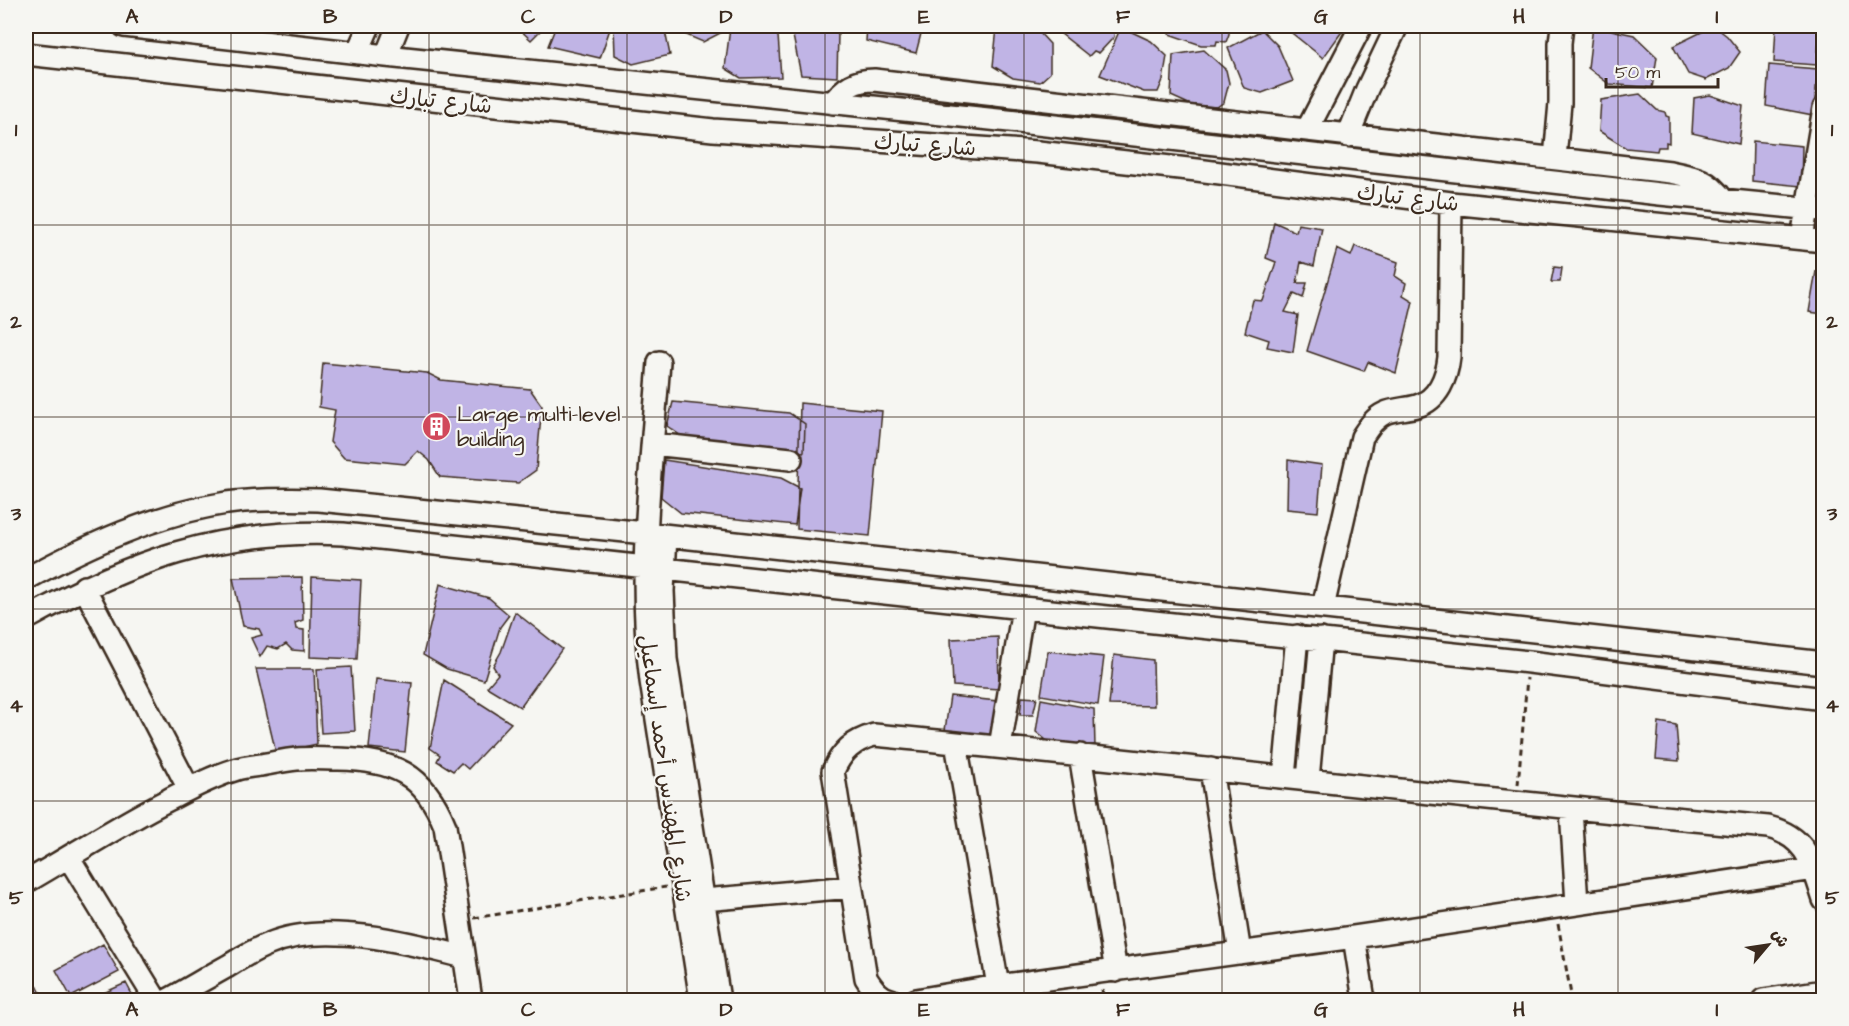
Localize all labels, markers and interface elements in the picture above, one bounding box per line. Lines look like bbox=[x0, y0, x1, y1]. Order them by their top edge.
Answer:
text: A bbox=[126, 3, 139, 31]
text: B bbox=[323, 3, 338, 31]
text: C bbox=[521, 3, 536, 31]
text: D bbox=[720, 3, 733, 31]
text: E bbox=[918, 3, 930, 31]
text: F bbox=[1116, 3, 1131, 31]
text: G bbox=[1314, 3, 1328, 31]
text: H bbox=[1513, 3, 1525, 31]
text: I bbox=[1715, 3, 1719, 31]
scale bar bbox=[1606, 51, 1718, 89]
text: 50 m bbox=[1615, 60, 1660, 85]
street label: شارع تبارك bbox=[388, 81, 493, 122]
text: 1 bbox=[15, 116, 18, 144]
text: 1 bbox=[1831, 116, 1834, 144]
street label: شارع تبارك bbox=[873, 126, 977, 165]
street label: شارع تبارك bbox=[1355, 177, 1461, 220]
text: 2 bbox=[9, 308, 22, 336]
text: 2 bbox=[1825, 308, 1838, 336]
place label: Large multi-level building bbox=[457, 399, 621, 456]
building icon: Large multi-level building bbox=[420, 410, 452, 442]
text: 3 bbox=[10, 500, 22, 528]
text: 3 bbox=[1826, 500, 1838, 528]
street label: شارع المهندس أحمد إسماعيل bbox=[630, 632, 699, 904]
text: 4 bbox=[9, 692, 23, 720]
text: 4 bbox=[1825, 692, 1839, 720]
text: 5 bbox=[9, 884, 24, 912]
text: 5 bbox=[1825, 884, 1840, 912]
north arrow bbox=[1738, 915, 1798, 975]
text: ش bbox=[1766, 925, 1794, 951]
text: A bbox=[126, 996, 139, 1024]
text: B bbox=[323, 996, 338, 1024]
text: C bbox=[521, 996, 536, 1024]
text: D bbox=[720, 996, 733, 1024]
text: E bbox=[918, 996, 930, 1024]
text: F bbox=[1116, 996, 1131, 1024]
text: G bbox=[1314, 996, 1328, 1024]
text: H bbox=[1513, 996, 1525, 1024]
text: I bbox=[1715, 996, 1719, 1024]

